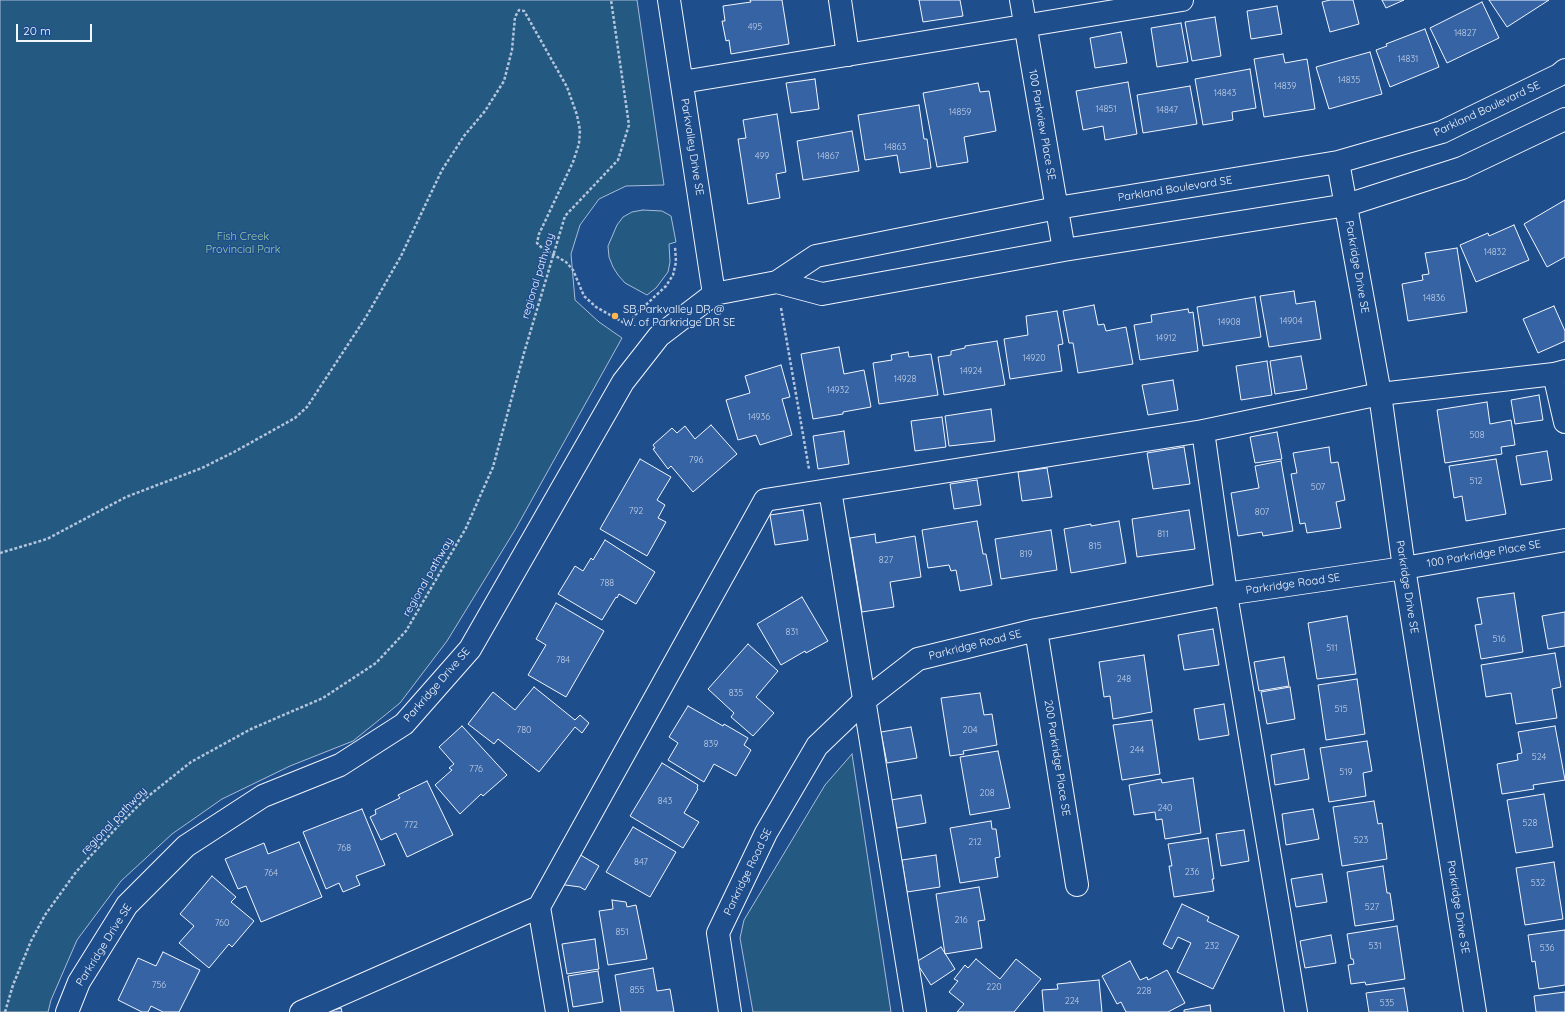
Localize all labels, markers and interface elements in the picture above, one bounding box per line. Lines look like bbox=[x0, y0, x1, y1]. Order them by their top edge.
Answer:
scale bar bbox=[18, 16, 94, 42]
house number: 495 bbox=[748, 22, 762, 32]
text: 20 m bbox=[23, 23, 51, 38]
house number: 14827 bbox=[1454, 28, 1476, 38]
house number: 14831 bbox=[1398, 54, 1418, 64]
street label: 100 Parkview Place SE bbox=[1026, 69, 1058, 181]
house number: 14835 bbox=[1338, 75, 1360, 85]
street label: Parkland Boulevard SE bbox=[1432, 79, 1542, 139]
house number: 14839 bbox=[1274, 81, 1296, 91]
house number: 14843 bbox=[1214, 88, 1236, 98]
street label: Parkvalley Drive SE bbox=[678, 98, 706, 196]
house number: 14851 bbox=[1095, 104, 1117, 114]
house number: 14847 bbox=[1156, 105, 1178, 115]
house number: 14859 bbox=[949, 107, 971, 117]
house number: 14863 bbox=[884, 142, 906, 152]
house number: 499 bbox=[755, 151, 769, 161]
house number: 14867 bbox=[817, 151, 839, 161]
street label: Parkland Boulevard SE bbox=[1117, 173, 1233, 205]
street label: Parkridge Drive SE bbox=[1342, 219, 1372, 315]
park label: Fish Creek Provincial Park bbox=[205, 230, 281, 256]
street label: regional pathway bbox=[519, 231, 557, 321]
house number: 14832 bbox=[1484, 247, 1506, 257]
house number: 14836 bbox=[1423, 293, 1445, 303]
place label: SB Parkvalley DR @ W. of Parkridge DR SE bbox=[623, 303, 735, 329]
marker: SB Parkvalley DR @ W. of Parkridge DR SE bbox=[610, 311, 620, 321]
house number: 14904 bbox=[1280, 316, 1302, 326]
house number: 14908 bbox=[1218, 317, 1240, 327]
house number: 14912 bbox=[1155, 333, 1177, 343]
house number: 14920 bbox=[1022, 353, 1046, 363]
house number: 14924 bbox=[960, 366, 982, 376]
house number: 14928 bbox=[894, 374, 916, 384]
house number: 14932 bbox=[827, 385, 849, 395]
house number: 14936 bbox=[748, 412, 770, 422]
house number: 508 bbox=[1469, 430, 1485, 440]
house number: 796 bbox=[689, 455, 703, 465]
house number: 512 bbox=[1469, 476, 1483, 486]
house number: 507 bbox=[1311, 482, 1325, 492]
house number: 792 bbox=[629, 506, 643, 516]
house number: 807 bbox=[1255, 507, 1269, 517]
house number: 811 bbox=[1157, 529, 1169, 539]
street label: regional pathway bbox=[400, 535, 456, 619]
street label: 100 Parkridge Place SE bbox=[1426, 537, 1542, 571]
street label: Parkridge Drive SE bbox=[1393, 539, 1421, 635]
house number: 815 bbox=[1088, 541, 1102, 551]
house number: 819 bbox=[1019, 549, 1033, 559]
house number: 827 bbox=[879, 555, 893, 565]
street label: Parkridge Road SE bbox=[1245, 571, 1341, 597]
house number: 788 bbox=[600, 578, 614, 588]
house number: 831 bbox=[786, 627, 798, 637]
street label: Parkridge Road SE bbox=[927, 627, 1023, 663]
house number: 516 bbox=[1492, 634, 1506, 644]
house number: 511 bbox=[1326, 643, 1338, 653]
street label: Parkridge Drive SE bbox=[401, 645, 473, 725]
house number: 784 bbox=[556, 655, 570, 665]
house number: 248 bbox=[1117, 674, 1131, 684]
house number: 835 bbox=[729, 688, 743, 698]
street label: 200 Parkridge Place SE bbox=[1041, 699, 1073, 817]
house number: 515 bbox=[1334, 704, 1348, 714]
house number: 780 bbox=[517, 725, 531, 735]
house number: 204 bbox=[962, 725, 978, 735]
house number: 839 bbox=[704, 739, 718, 749]
house number: 244 bbox=[1130, 745, 1144, 755]
house number: 524 bbox=[1532, 752, 1546, 762]
house number: 776 bbox=[469, 764, 483, 774]
house number: 519 bbox=[1339, 767, 1353, 777]
street label: regional pathway bbox=[78, 784, 150, 858]
house number: 208 bbox=[979, 788, 995, 798]
house number: 843 bbox=[658, 796, 672, 806]
house number: 240 bbox=[1158, 803, 1172, 813]
house number: 528 bbox=[1523, 818, 1537, 828]
house number: 772 bbox=[404, 820, 418, 830]
street label: Parkridge Road SE bbox=[721, 826, 775, 918]
house number: 523 bbox=[1354, 835, 1368, 845]
house number: 212 bbox=[968, 837, 982, 847]
house number: 768 bbox=[337, 843, 351, 853]
house number: 847 bbox=[634, 857, 648, 867]
street label: Parkridge Drive SE bbox=[1444, 859, 1472, 955]
house number: 236 bbox=[1185, 867, 1199, 877]
house number: 764 bbox=[264, 868, 278, 878]
house number: 532 bbox=[1531, 878, 1545, 888]
street label: Parkridge Drive SE bbox=[73, 902, 135, 988]
house number: 527 bbox=[1365, 902, 1379, 912]
house number: 216 bbox=[954, 915, 968, 925]
house number: 760 bbox=[215, 918, 229, 928]
house number: 851 bbox=[615, 927, 629, 937]
house number: 232 bbox=[1205, 941, 1219, 951]
house number: 531 bbox=[1369, 941, 1381, 951]
house number: 536 bbox=[1540, 943, 1554, 953]
house number: 756 bbox=[152, 980, 166, 990]
house number: 220 bbox=[986, 982, 1002, 992]
house number: 855 bbox=[630, 985, 644, 995]
house number: 228 bbox=[1137, 986, 1151, 996]
house number: 224 bbox=[1065, 996, 1079, 1006]
house number: 535 bbox=[1380, 998, 1394, 1008]

